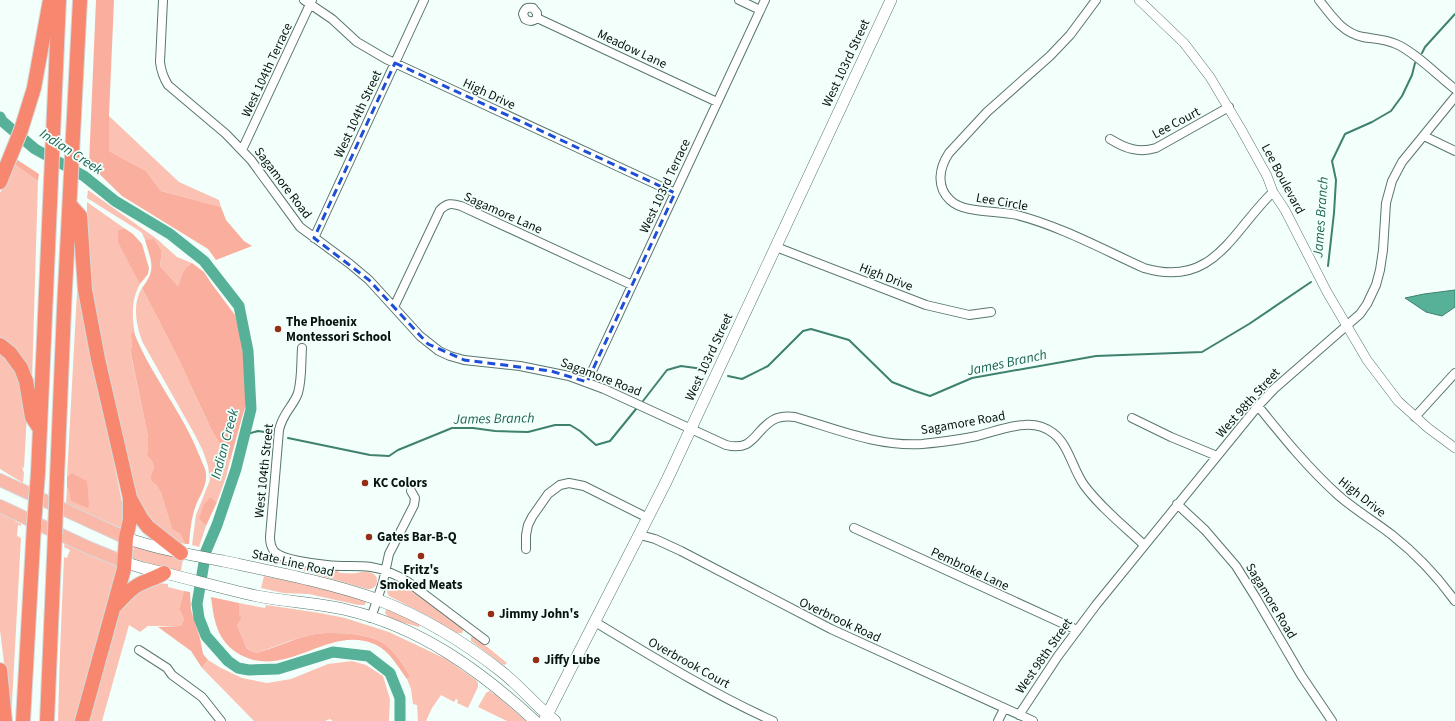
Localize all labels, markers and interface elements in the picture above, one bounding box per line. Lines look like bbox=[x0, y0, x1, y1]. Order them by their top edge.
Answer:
street label: West 103rd Street bbox=[818, 16, 874, 110]
street label: West 104th Terrace bbox=[237, 20, 297, 120]
street label: Meadow Lane bbox=[594, 25, 670, 73]
street label: West 104th Street bbox=[330, 67, 386, 161]
street label: High Drive bbox=[460, 74, 518, 114]
street label: Lee Court bbox=[1149, 103, 1204, 143]
water label: Indian Creek bbox=[35, 124, 107, 180]
street label: West 103rd Terrace bbox=[635, 136, 695, 236]
street label: Lee Boulevard bbox=[1257, 141, 1309, 217]
street label: Sagamore Road bbox=[250, 143, 316, 223]
water label: James Branch bbox=[1308, 176, 1334, 259]
street label: Sagamore Lane bbox=[461, 188, 545, 238]
street label: Lee Circle bbox=[975, 189, 1029, 215]
street label: High Drive bbox=[857, 259, 915, 295]
street label: West 103rd Street bbox=[681, 310, 737, 404]
place label: The Phoenix Montessori School bbox=[286, 313, 391, 346]
marker: The Phoenix Montessori School bbox=[273, 324, 283, 334]
water label: James Branch bbox=[964, 345, 1049, 381]
street label: Sagamore Road bbox=[558, 353, 644, 401]
street label: West 98th Street bbox=[1212, 364, 1285, 442]
water label: Indian Creek bbox=[206, 406, 244, 481]
street label: Sagamore Road bbox=[919, 407, 1007, 439]
water label: James Branch bbox=[452, 408, 535, 430]
street label: West 104th Street bbox=[250, 422, 278, 519]
street label: High Drive bbox=[1334, 473, 1390, 521]
place label: KC Colors bbox=[373, 474, 428, 492]
marker: KC Colors bbox=[360, 478, 370, 488]
place label: Gates Bar-B-Q bbox=[377, 528, 457, 546]
marker: Gates Bar-B-Q bbox=[364, 532, 374, 542]
street label: Pembroke Lane bbox=[928, 543, 1012, 595]
street label: State Line Road bbox=[250, 545, 336, 581]
marker: Fritz's Smoked Meats bbox=[416, 551, 426, 561]
street label: Sagamore Road bbox=[1241, 560, 1301, 642]
place label: Fritz's Smoked Meats bbox=[380, 561, 463, 594]
street label: Overbrook Road bbox=[796, 593, 884, 647]
place label: Jimmy John's bbox=[499, 605, 579, 623]
marker: Jimmy John's bbox=[486, 609, 496, 619]
street label: West 98th Street bbox=[1011, 614, 1077, 697]
street label: Overbrook Court bbox=[645, 633, 734, 693]
place label: Jiffy Lube bbox=[544, 651, 601, 669]
marker: Jiffy Lube bbox=[531, 655, 541, 665]

